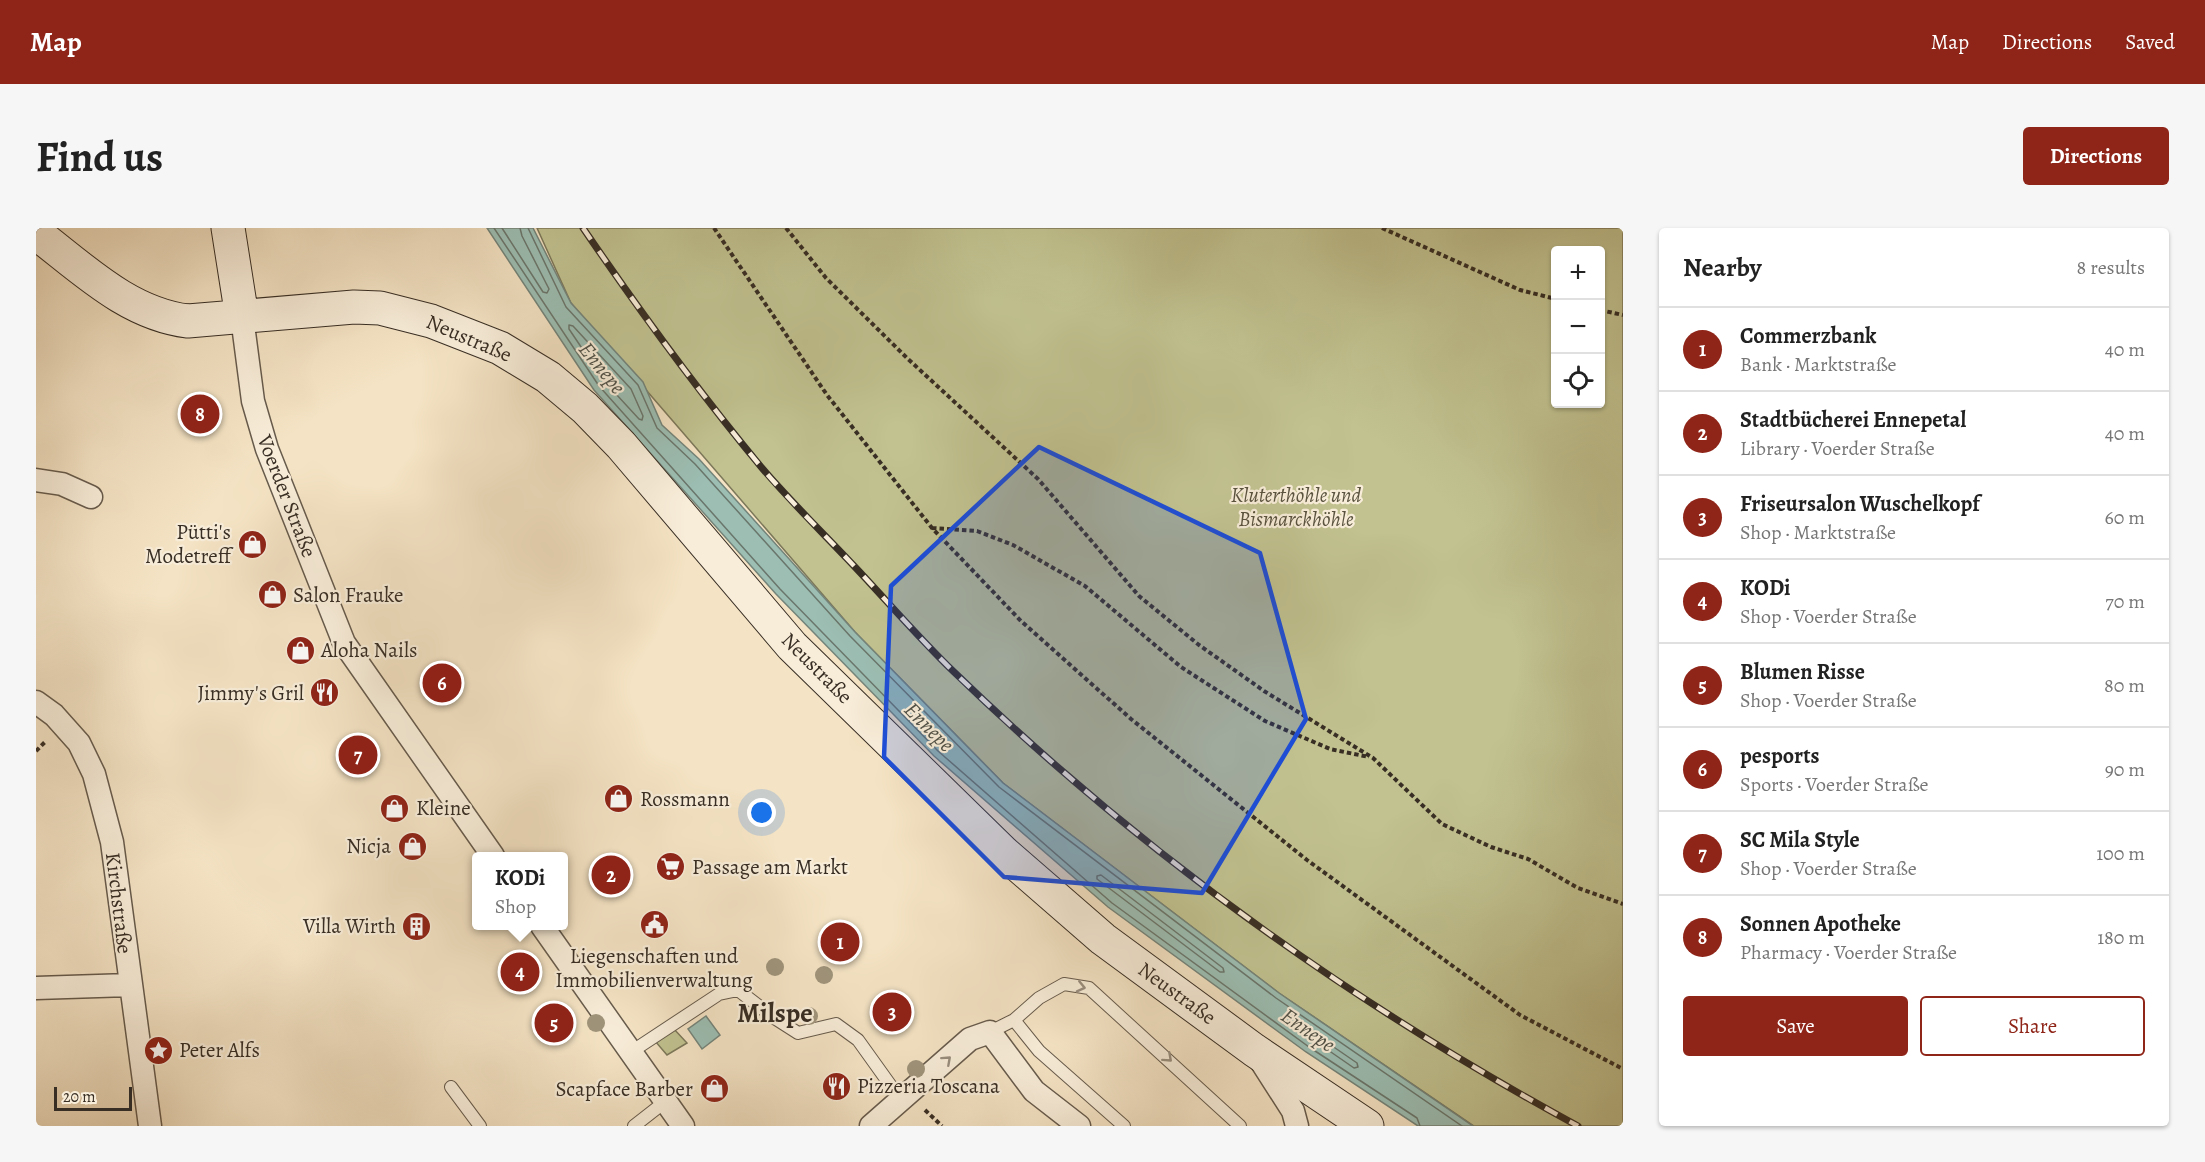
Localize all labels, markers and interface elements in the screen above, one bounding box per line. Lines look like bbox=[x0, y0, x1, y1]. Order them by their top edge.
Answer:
text: Map bbox=[30, 23, 82, 61]
text: Map bbox=[1931, 28, 1969, 56]
text: Directions bbox=[2002, 28, 2092, 56]
text: Saved bbox=[2125, 28, 2175, 56]
button: Directions bbox=[2023, 127, 2169, 185]
text: Find us bbox=[36, 128, 163, 185]
map controls bbox=[1551, 246, 1605, 408]
button: + bbox=[1551, 246, 1605, 300]
text: Nearby bbox=[1683, 250, 1762, 285]
text: 8 results bbox=[2077, 254, 2145, 281]
button: − bbox=[1551, 300, 1605, 354]
street label: Neustraße bbox=[422, 307, 516, 369]
text: Commerzbank bbox=[1740, 321, 1876, 351]
water label: Ennepe bbox=[572, 335, 632, 401]
text: 1 bbox=[1699, 336, 1706, 363]
text: 40 m bbox=[2105, 336, 2145, 363]
text: Bank · Marktstraße bbox=[1740, 351, 1897, 378]
button: locate bbox=[1551, 354, 1605, 408]
pin: 8 bbox=[180, 392, 220, 436]
text: Stadtbücherei Ennepetal bbox=[1740, 405, 1966, 435]
text: 2 bbox=[1698, 420, 1707, 447]
text: 40 m bbox=[2105, 420, 2145, 447]
street label: Voerder Straße bbox=[250, 430, 323, 561]
text: Library · Voerder Straße bbox=[1740, 435, 1935, 462]
park label: Kluterthöhle und Bismarckhöhle bbox=[1231, 481, 1362, 533]
text: Friseursalon Wuschelkopf bbox=[1740, 489, 1980, 519]
text: 3 bbox=[1698, 504, 1707, 531]
text: 60 m bbox=[2105, 504, 2145, 531]
place label: Pütti's Modetreff bbox=[145, 518, 234, 570]
text: Shop · Marktstraße bbox=[1740, 519, 1896, 546]
shop icon: Pütti's Modetreff bbox=[236, 528, 268, 560]
text: KODi bbox=[1740, 573, 1791, 603]
shop icon: Salon Frauke bbox=[256, 579, 288, 611]
place label: Salon Frauke bbox=[293, 581, 403, 609]
text: 4 bbox=[1698, 588, 1707, 615]
text: 70 m bbox=[2105, 588, 2145, 615]
text: Shop · Voerder Straße bbox=[1740, 603, 1917, 630]
street label: Neustraße bbox=[775, 626, 859, 710]
shop icon: Aloha Nails bbox=[284, 634, 316, 666]
place label: Aloha Nails bbox=[320, 636, 418, 664]
text: Blumen Risse bbox=[1740, 657, 1865, 687]
pin: 6 bbox=[422, 660, 462, 706]
text: 5 bbox=[1698, 672, 1707, 699]
text: 80 m bbox=[2104, 672, 2145, 699]
restaurant icon: Jimmy's Gril bbox=[309, 677, 341, 709]
place label: Jimmy's Gril bbox=[197, 679, 304, 707]
text: Shop · Voerder Straße bbox=[1740, 687, 1917, 714]
water label: Ennepe bbox=[897, 695, 961, 759]
pin: 7 bbox=[338, 732, 378, 778]
text: pesports bbox=[1740, 741, 1819, 771]
text: 6 bbox=[1698, 756, 1707, 783]
text: 90 m bbox=[2105, 756, 2145, 783]
text: Sports · Voerder Straße bbox=[1740, 771, 1928, 798]
shop icon: Rossmann bbox=[603, 783, 635, 815]
place label: Rossmann bbox=[640, 785, 730, 813]
shop icon: Kleine bbox=[379, 792, 411, 824]
place label: Kleine bbox=[416, 794, 471, 822]
your location bbox=[747, 798, 776, 827]
text: SC Mila Style bbox=[1740, 825, 1860, 855]
shop icon: Nicja bbox=[396, 830, 428, 862]
place label: Nicja bbox=[346, 832, 391, 860]
text: 7 bbox=[1698, 840, 1707, 867]
text: 100 m bbox=[2096, 840, 2145, 867]
street label: Kirchstraße bbox=[99, 851, 139, 955]
supermarket icon: Passage am Markt bbox=[655, 851, 687, 883]
popup bbox=[472, 852, 568, 930]
pin: 2 bbox=[592, 852, 630, 898]
place label: Passage am Markt bbox=[692, 853, 848, 881]
text: Shop · Voerder Straße bbox=[1740, 855, 1917, 882]
text: KODi bbox=[495, 863, 545, 893]
text: Shop bbox=[495, 893, 536, 920]
public building icon: Liegenschaften und Immobilienverwaltung bbox=[638, 909, 670, 941]
text: Sonnen Apotheke bbox=[1740, 909, 1901, 939]
building icon: Villa Wirth bbox=[401, 910, 433, 942]
place label: Villa Wirth bbox=[302, 912, 396, 940]
pin: 1 bbox=[820, 920, 860, 964]
text: 8 bbox=[1698, 924, 1707, 951]
text: 180 m bbox=[2097, 924, 2145, 951]
text: Pharmacy · Voerder Straße bbox=[1740, 939, 1957, 966]
place label: Liegenschaften und Immobilienverwaltung bbox=[555, 942, 753, 994]
pin: 4 bbox=[500, 950, 540, 994]
street label: Neustraße bbox=[1132, 955, 1222, 1031]
one-way arrow bbox=[1076, 980, 1086, 993]
pin: 3 bbox=[872, 990, 912, 1034]
district label: Milspe bbox=[737, 995, 813, 1031]
button: Save bbox=[1683, 996, 1908, 1056]
button: Share bbox=[1920, 996, 2145, 1056]
pin: 5 bbox=[534, 1000, 574, 1046]
water label: Ennepe bbox=[1275, 1001, 1341, 1059]
place icon: Peter Alfs bbox=[142, 1034, 174, 1066]
place label: Peter Alfs bbox=[179, 1036, 260, 1064]
one-way arrow bbox=[1161, 1051, 1172, 1062]
one-way arrow bbox=[940, 1056, 951, 1067]
restaurant icon: Pizzeria Toscana bbox=[820, 1070, 852, 1102]
place label: Pizzeria Toscana bbox=[857, 1072, 1000, 1100]
shop icon: Scapface Barber bbox=[698, 1073, 730, 1105]
place label: Scapface Barber bbox=[556, 1075, 693, 1103]
scale bar bbox=[54, 1084, 132, 1112]
text: 20 m bbox=[63, 1086, 96, 1108]

